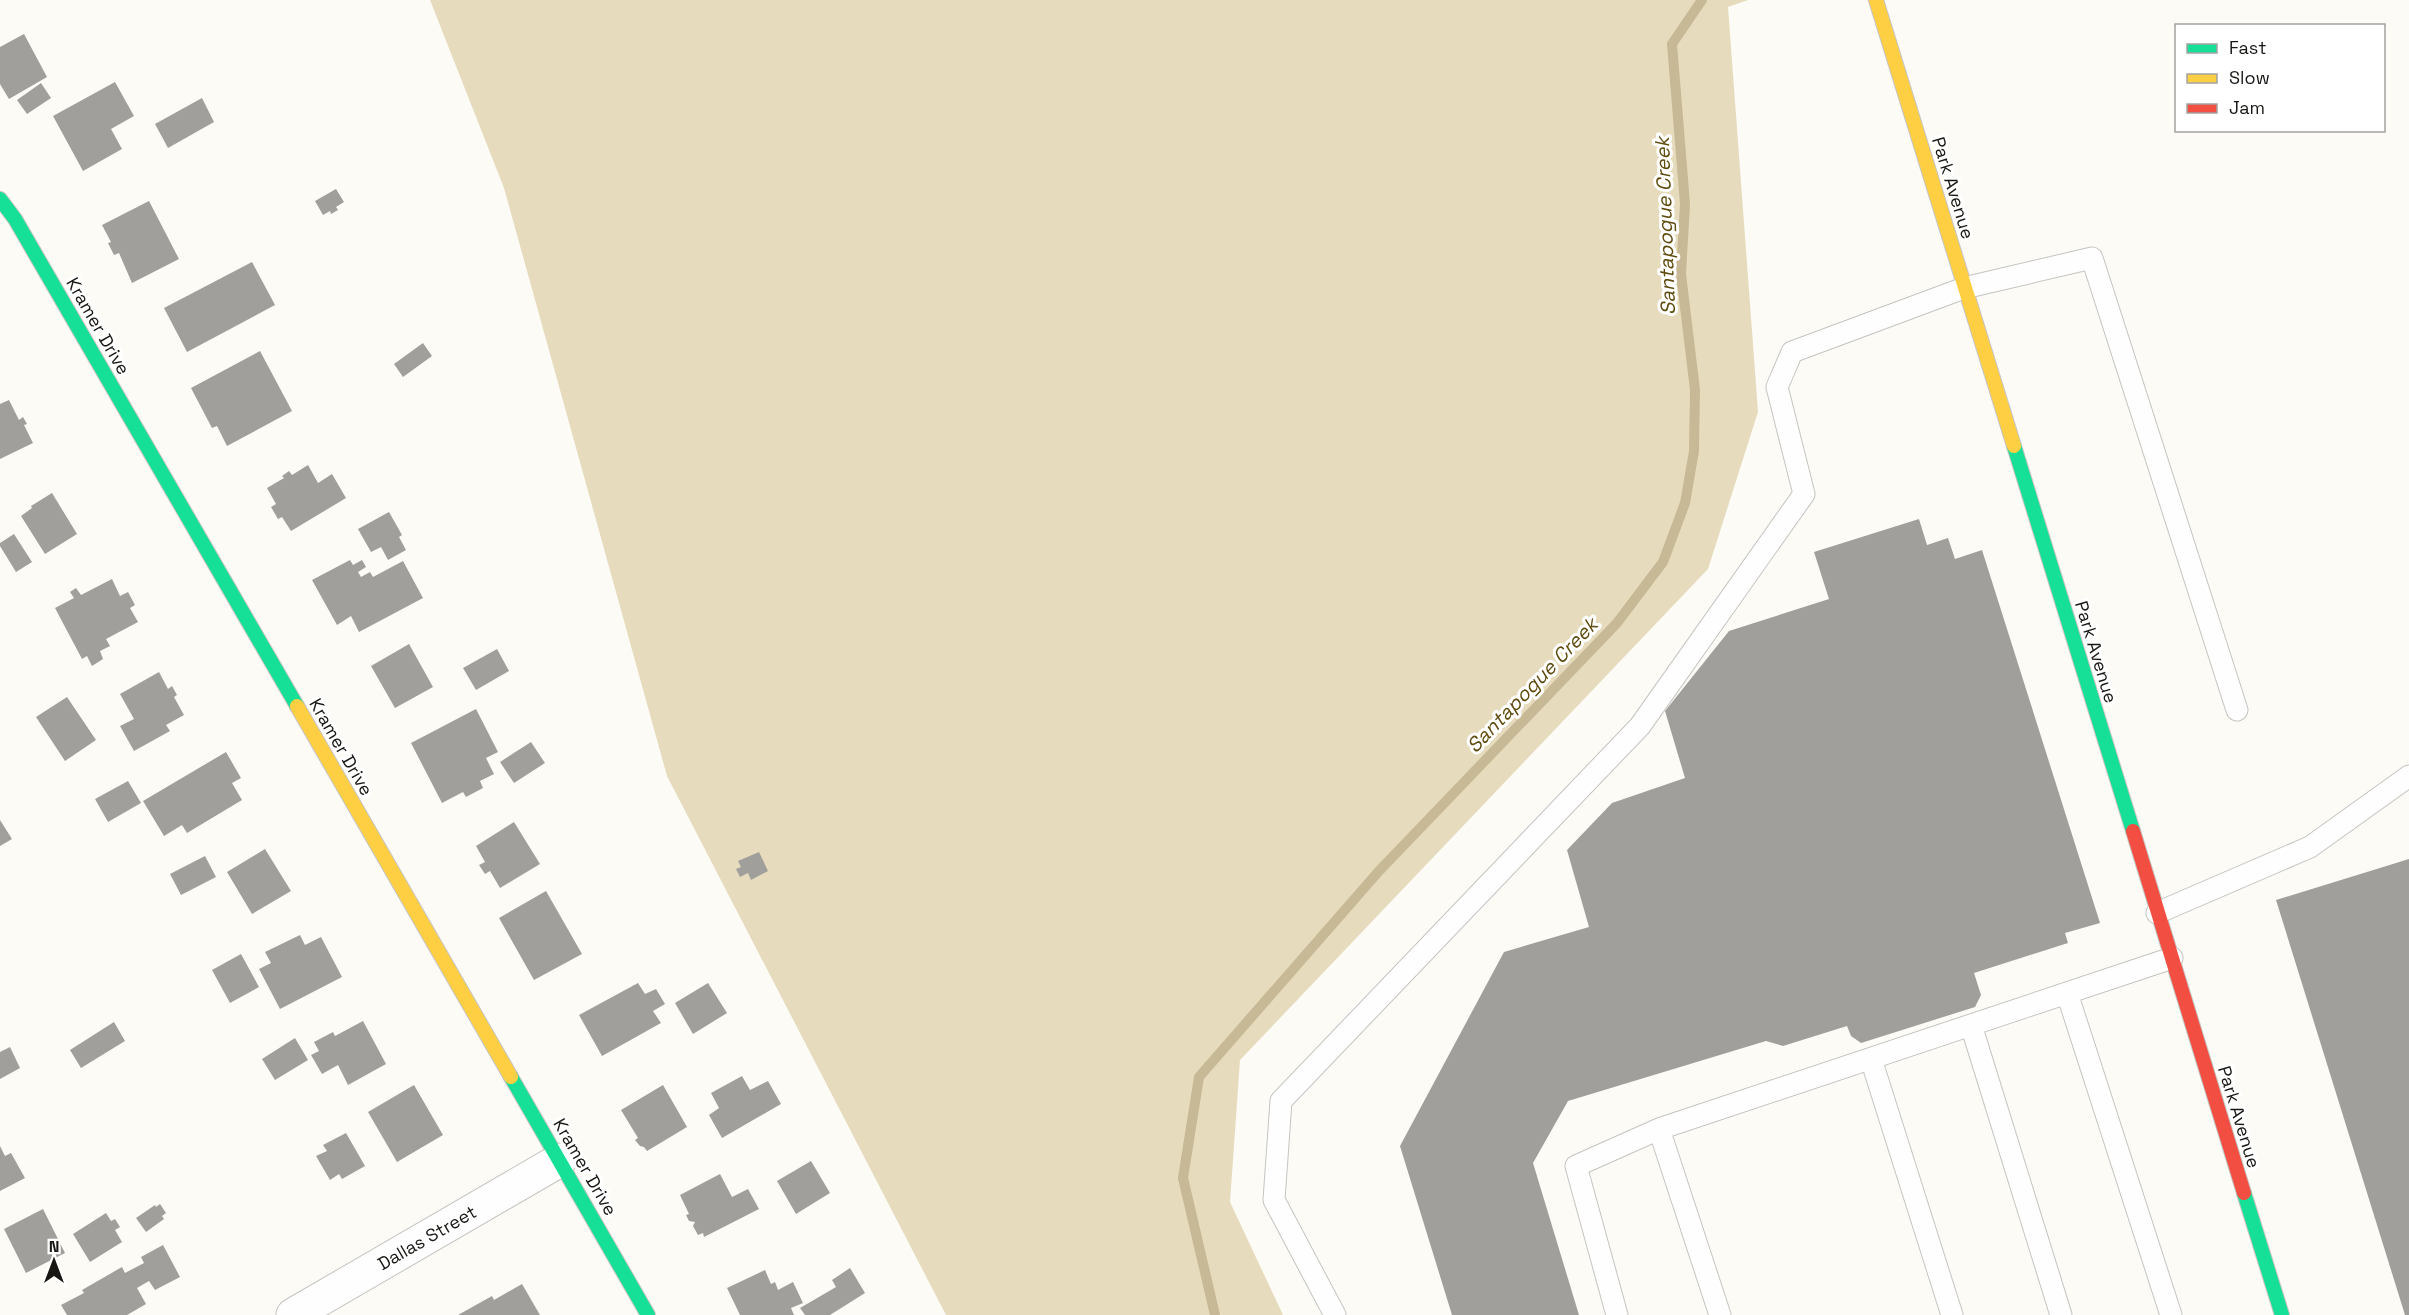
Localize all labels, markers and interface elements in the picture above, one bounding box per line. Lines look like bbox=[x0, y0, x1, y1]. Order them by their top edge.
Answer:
legend bbox=[2175, 24, 2385, 132]
text: Fast bbox=[2229, 36, 2266, 59]
text: Slow bbox=[2229, 66, 2270, 89]
text: Jam bbox=[2229, 96, 2265, 119]
water label: Santapogue Creek bbox=[1649, 134, 1681, 315]
street label: Park Avenue bbox=[1927, 134, 1980, 242]
street label: Kramer Drive bbox=[61, 273, 136, 378]
street label: Park Avenue bbox=[2070, 598, 2123, 706]
water label: Santapogue Creek bbox=[1461, 610, 1605, 758]
street label: Kramer Drive bbox=[304, 694, 379, 799]
street label: Park Avenue bbox=[2213, 1063, 2266, 1171]
street label: Kramer Drive bbox=[548, 1114, 623, 1219]
street label: Dallas Street bbox=[373, 1200, 480, 1275]
north arrow bbox=[24, 1231, 84, 1291]
text: N bbox=[49, 1236, 59, 1257]

